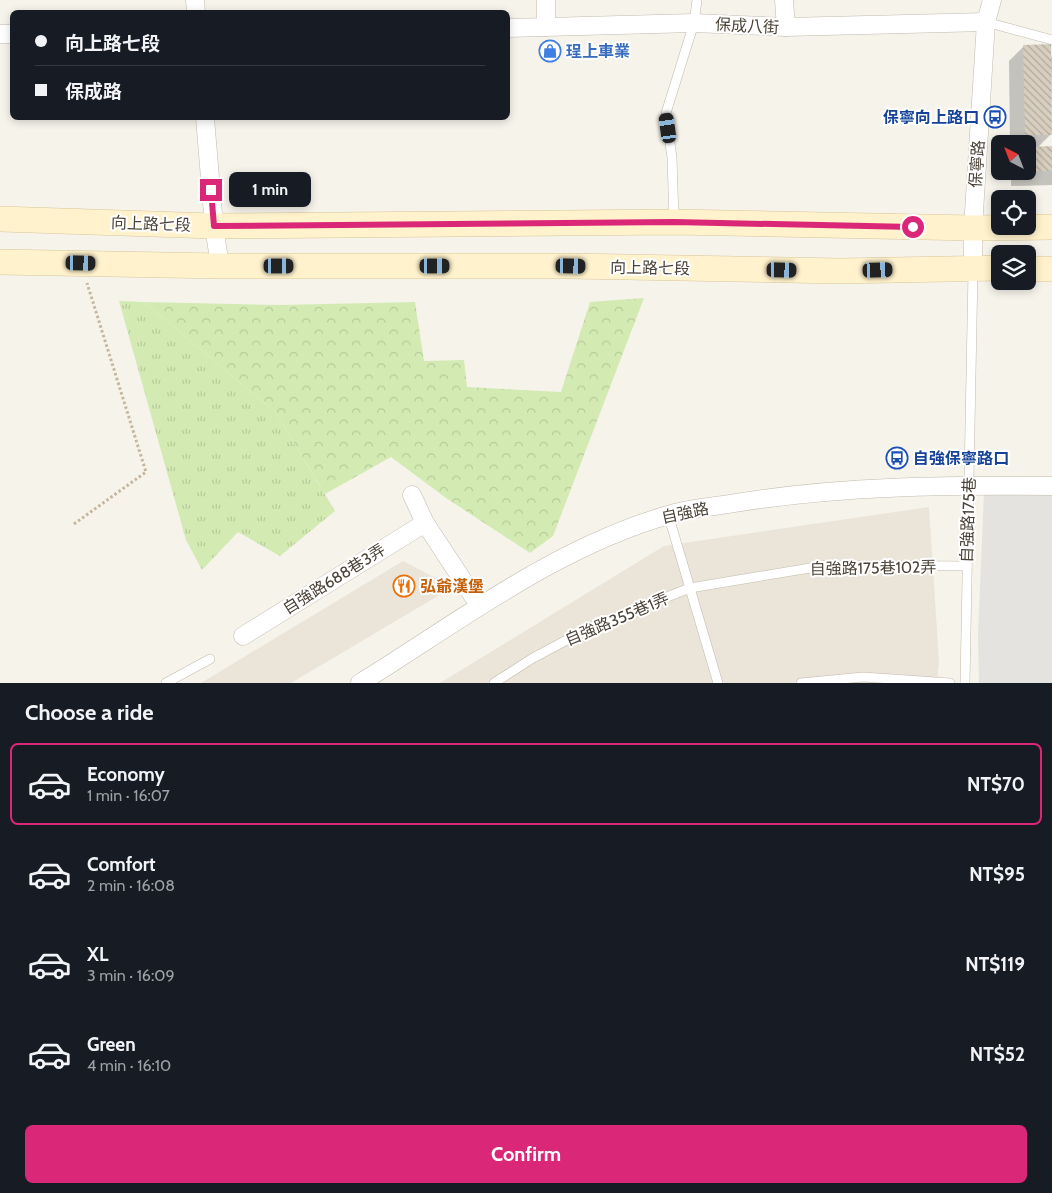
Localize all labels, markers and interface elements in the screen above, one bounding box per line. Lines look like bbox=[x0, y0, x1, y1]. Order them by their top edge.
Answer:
street label: 保成八街 bbox=[715, 15, 779, 37]
text: 向上路七段 bbox=[65, 32, 160, 55]
shop icon: 珵上車業 bbox=[538, 39, 562, 63]
place label: 珵上車業 bbox=[566, 42, 630, 61]
text: 保成路 bbox=[65, 80, 122, 103]
bus stop icon: 保寧向上路口 bbox=[983, 105, 1007, 129]
place label: 保寧向上路口 bbox=[883, 108, 979, 127]
car bbox=[658, 112, 677, 144]
north arrow bbox=[991, 135, 1036, 180]
map controls bbox=[991, 135, 1036, 290]
street label: 保寧路 bbox=[966, 139, 988, 189]
callout: 1 min bbox=[228, 172, 311, 208]
route end bbox=[200, 179, 222, 201]
text: 1 min bbox=[252, 180, 288, 199]
button: locate bbox=[991, 190, 1036, 235]
street label: 向上路七段 bbox=[111, 213, 191, 235]
route start bbox=[902, 216, 924, 238]
button: layers bbox=[991, 245, 1036, 290]
car bbox=[65, 255, 96, 271]
car bbox=[555, 258, 586, 274]
street label: 向上路七段 bbox=[610, 258, 690, 278]
car bbox=[264, 259, 294, 274]
car bbox=[420, 259, 450, 274]
car bbox=[766, 262, 797, 278]
car bbox=[862, 262, 893, 278]
bus stop icon: 自強保寧路口 bbox=[885, 446, 909, 470]
place label: 自強保寧路口 bbox=[913, 449, 1009, 468]
street label: 自強路175巷 bbox=[957, 477, 979, 563]
street label: 自強路 bbox=[660, 499, 710, 527]
street label: 自強路688巷3弄 bbox=[279, 540, 389, 618]
street label: 自強路175巷102弄 bbox=[809, 557, 937, 579]
restaurant icon: 弘爺漢堡 bbox=[392, 574, 416, 598]
place label: 弘爺漢堡 bbox=[420, 577, 484, 596]
street label: 自強路355巷1弄 bbox=[562, 589, 672, 649]
text: Choose a ride bbox=[25, 699, 154, 726]
icon: car bbox=[27, 762, 72, 807]
text: Economy bbox=[87, 763, 165, 786]
text: NT$70 bbox=[967, 773, 1025, 796]
text: 1 min · 16:07 bbox=[87, 786, 170, 805]
icon: car bbox=[27, 852, 72, 897]
text: Comfort bbox=[87, 853, 156, 876]
text: NT$95 bbox=[969, 863, 1025, 886]
text: 2 min · 16:08 bbox=[87, 876, 175, 895]
icon: car bbox=[27, 942, 72, 987]
text: XL bbox=[87, 943, 108, 966]
text: NT$119 bbox=[965, 953, 1025, 976]
text: 3 min · 16:09 bbox=[87, 966, 175, 985]
icon: car bbox=[27, 1032, 72, 1077]
text: Green bbox=[87, 1033, 136, 1056]
text: NT$52 bbox=[970, 1043, 1025, 1066]
text: 4 min · 16:10 bbox=[87, 1056, 171, 1075]
button: Confirm bbox=[25, 1125, 1027, 1183]

